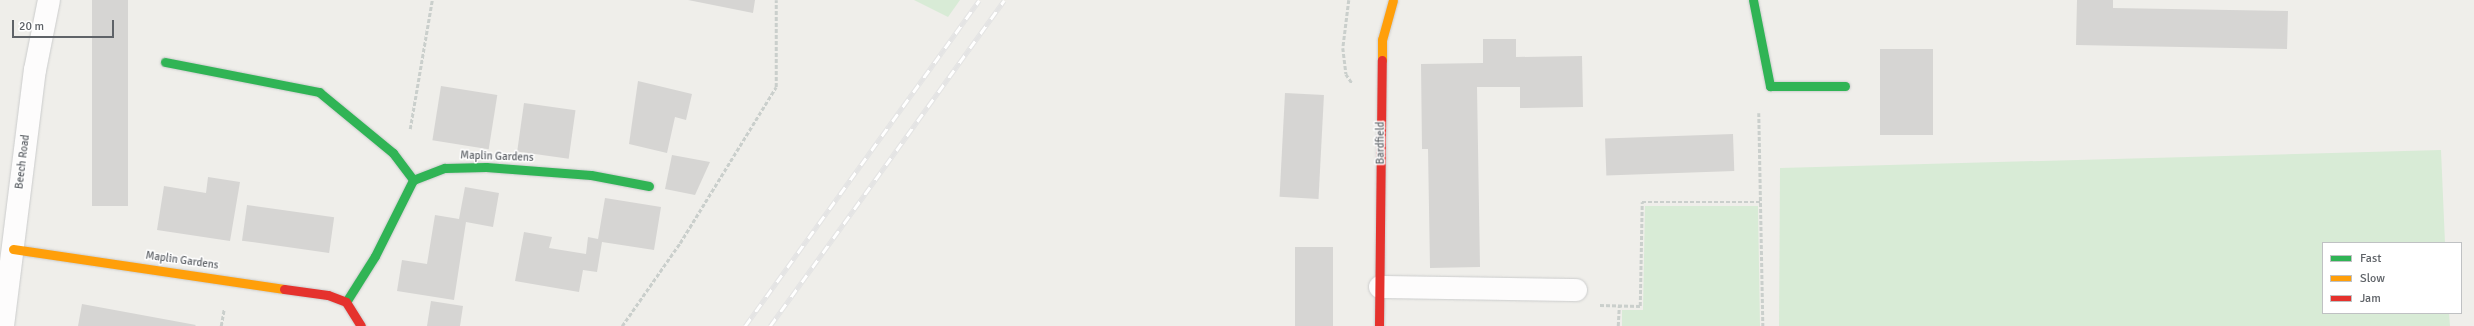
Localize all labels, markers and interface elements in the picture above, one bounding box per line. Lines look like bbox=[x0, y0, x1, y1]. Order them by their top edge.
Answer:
scale bar bbox=[14, 12, 116, 38]
text: 20 m bbox=[19, 19, 44, 34]
street label: Bardfield bbox=[1374, 122, 1388, 164]
street label: Beech Road bbox=[13, 134, 33, 190]
street label: Maplin Gardens bbox=[460, 149, 534, 165]
legend bbox=[2322, 242, 2462, 314]
street label: Maplin Gardens bbox=[145, 249, 219, 273]
text: Fast bbox=[2360, 251, 2381, 266]
text: Slow bbox=[2360, 271, 2385, 286]
text: Jam bbox=[2360, 291, 2381, 306]

